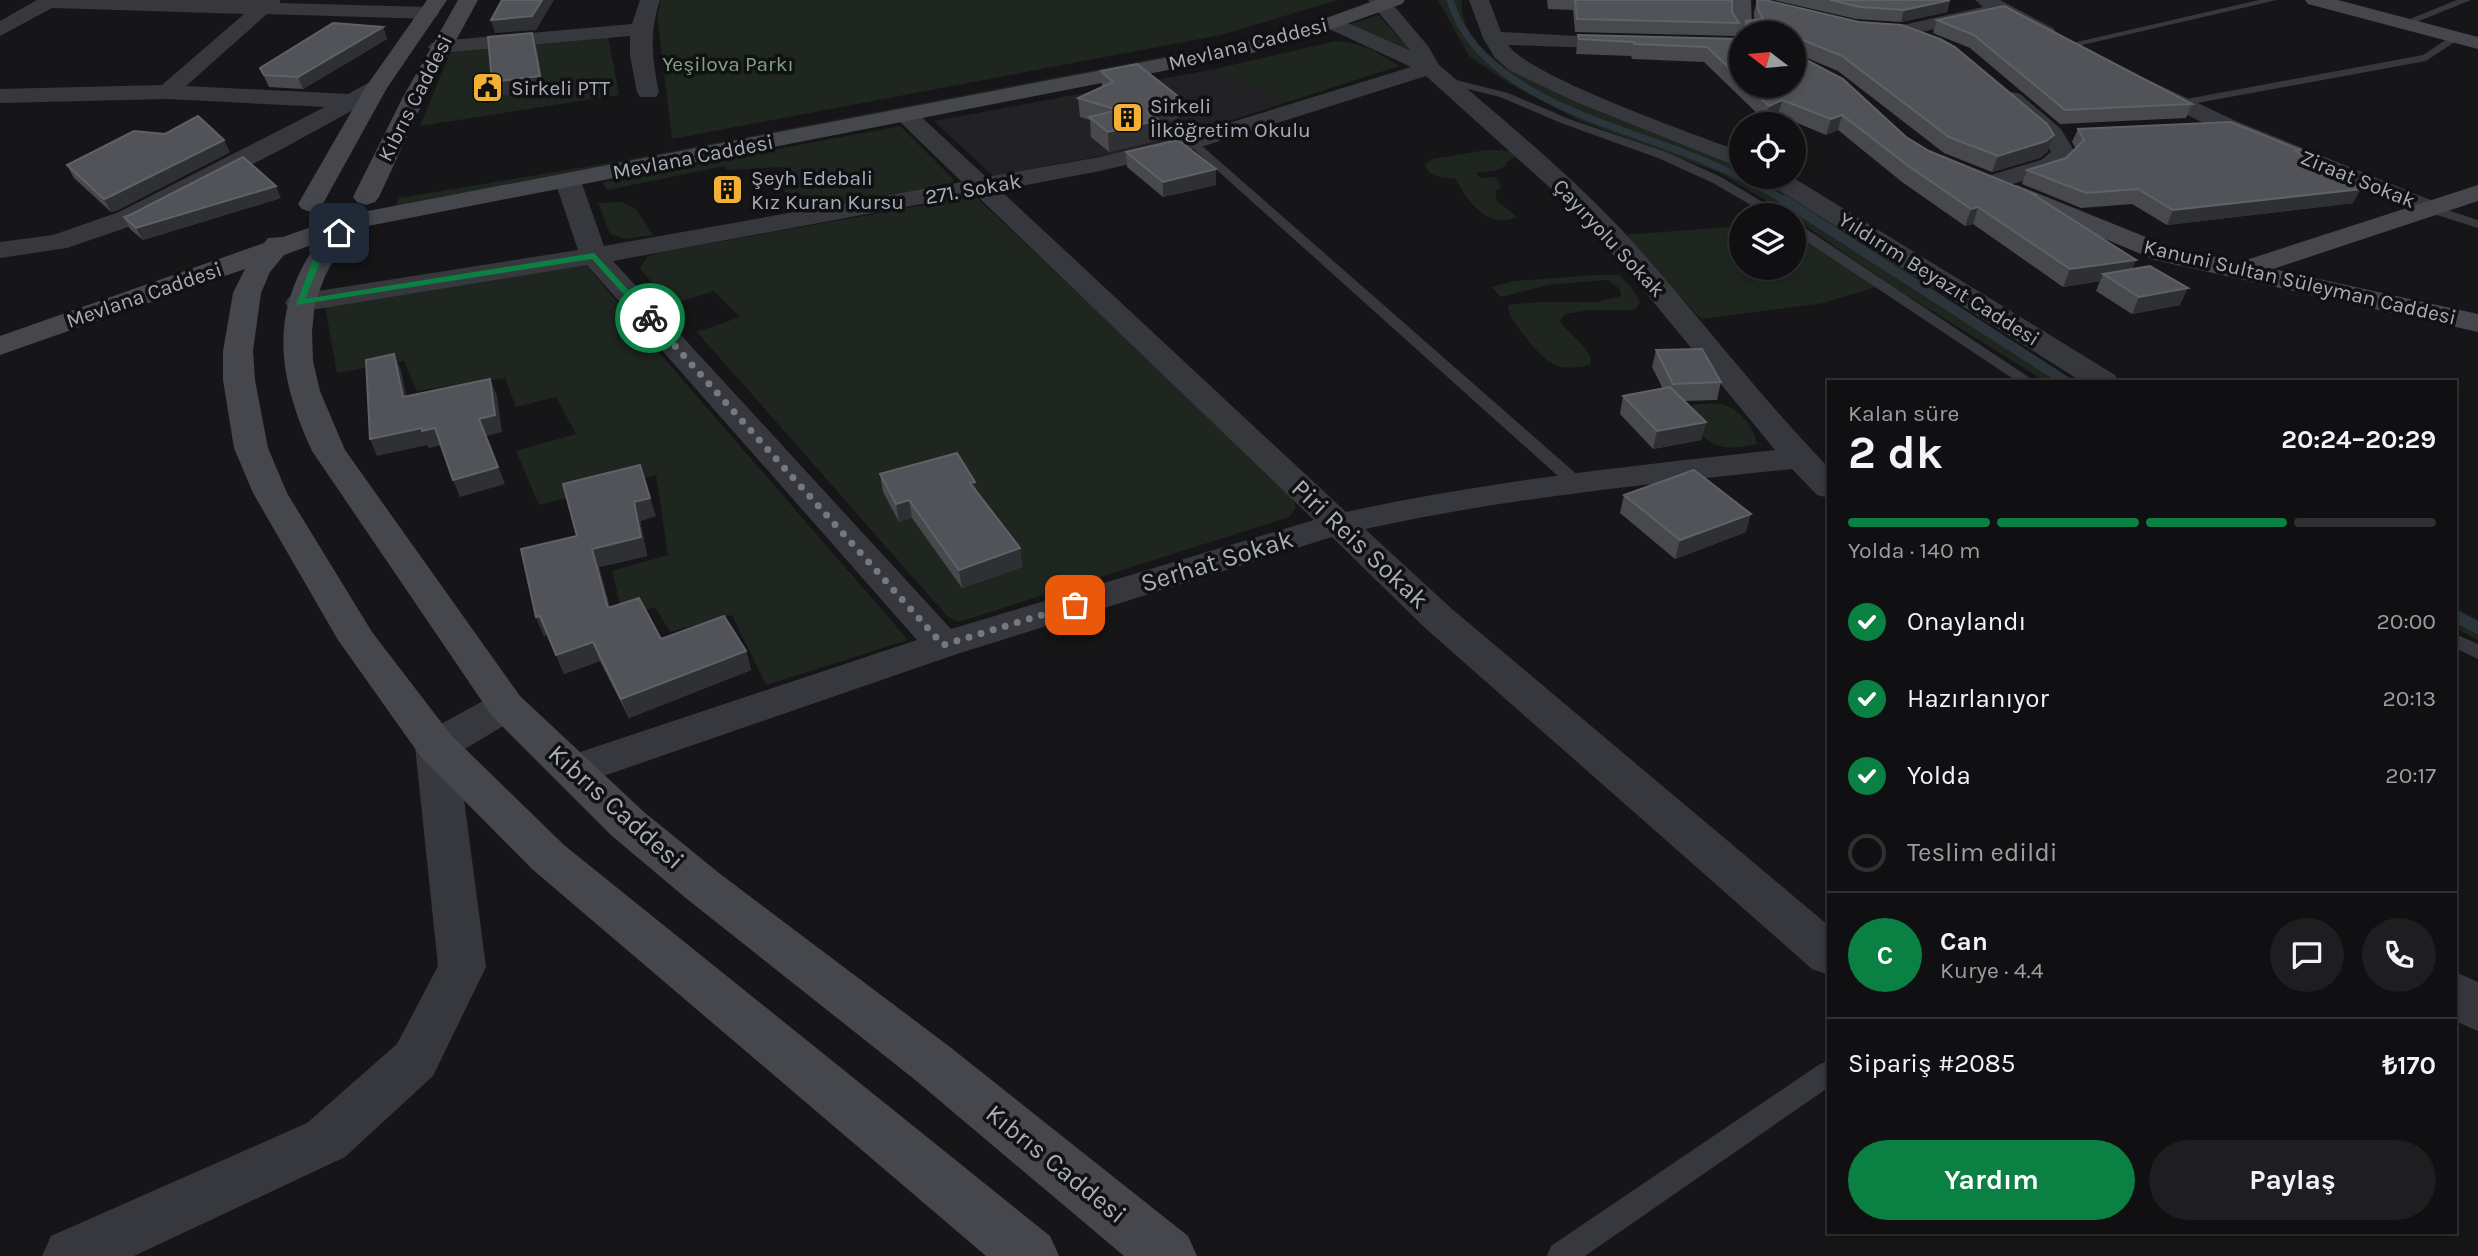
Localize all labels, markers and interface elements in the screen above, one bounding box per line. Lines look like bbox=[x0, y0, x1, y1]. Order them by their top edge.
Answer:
street label: Mevlana Caddesi bbox=[1166, 13, 1330, 75]
north arrow bbox=[1729, 21, 1806, 98]
map controls bbox=[1729, 21, 1806, 280]
street label: Kıbrıs Caddesi bbox=[373, 31, 457, 165]
park label: Yeşilova Parkı bbox=[662, 52, 794, 76]
public building icon: Sirkeli PTT bbox=[471, 71, 505, 105]
place label: Sirkeli PTT bbox=[511, 76, 610, 100]
place label: Sirkeli İlköğretim Okulu bbox=[1150, 94, 1311, 142]
building icon: Sirkeli İlköğretim Okulu bbox=[1110, 101, 1144, 135]
button: locate bbox=[1729, 112, 1806, 189]
street label: Mevlana Caddesi bbox=[611, 130, 775, 184]
street label: Ziraat Sokak bbox=[2297, 145, 2419, 213]
place label: Şeyh Edebali Kız Kuran Kursu bbox=[751, 166, 904, 214]
street label: 271. Sokak bbox=[923, 169, 1023, 209]
building icon: Şeyh Edebali Kız Kuran Kursu bbox=[711, 173, 745, 207]
street label: Çayıryolu Sokak bbox=[1548, 174, 1670, 302]
pin bbox=[309, 203, 369, 263]
button: layers bbox=[1729, 203, 1806, 280]
street label: Yıldırım Beyazıt Caddesi bbox=[1834, 207, 2044, 351]
icon: home bbox=[320, 214, 358, 252]
street label: Kanuni Sultan Süleyman Caddesi bbox=[2141, 234, 2459, 330]
street label: Mevlana Caddesi bbox=[63, 257, 225, 333]
courier bbox=[615, 283, 685, 353]
icon: bike bbox=[631, 299, 669, 337]
text: Kalan süre bbox=[1848, 400, 1959, 427]
text: 20:24–20:29 bbox=[2281, 424, 2436, 455]
text: 2 dk bbox=[1848, 426, 1943, 480]
street label: Piri Reis Sokak bbox=[1285, 473, 1435, 615]
street label: Serhat Sokak bbox=[1137, 523, 1297, 599]
text: Yolda · 140 m bbox=[1848, 537, 1981, 564]
pin bbox=[1045, 575, 1105, 635]
icon: bag bbox=[1056, 586, 1094, 624]
icon: check bbox=[1848, 603, 1886, 641]
text: Onaylandı bbox=[1907, 606, 2026, 637]
text: 20:00 bbox=[2376, 608, 2436, 635]
icon: check bbox=[1848, 680, 1886, 718]
text: Hazırlanıyor bbox=[1907, 683, 2049, 714]
text: 20:13 bbox=[2383, 685, 2436, 712]
street label: Kıbrıs Caddesi bbox=[542, 738, 690, 876]
icon: check bbox=[1848, 757, 1886, 795]
text: Yolda bbox=[1907, 760, 1971, 791]
text: 20:17 bbox=[2385, 762, 2436, 789]
text: Teslim edildi bbox=[1907, 837, 2058, 868]
button: chat bbox=[2270, 918, 2344, 992]
button: phone bbox=[2362, 918, 2436, 992]
text: Can bbox=[1940, 926, 1988, 957]
text: C bbox=[1877, 940, 1893, 971]
text: Kurye · 4.4 bbox=[1940, 957, 2044, 984]
text: Sipariş #2085 bbox=[1848, 1048, 2015, 1079]
text: ₺170 bbox=[2382, 1050, 2436, 1081]
street label: Kıbrıs Caddesi bbox=[980, 1098, 1132, 1230]
button: Yardım bbox=[1848, 1140, 2135, 1220]
button: Paylaş bbox=[2149, 1140, 2436, 1220]

